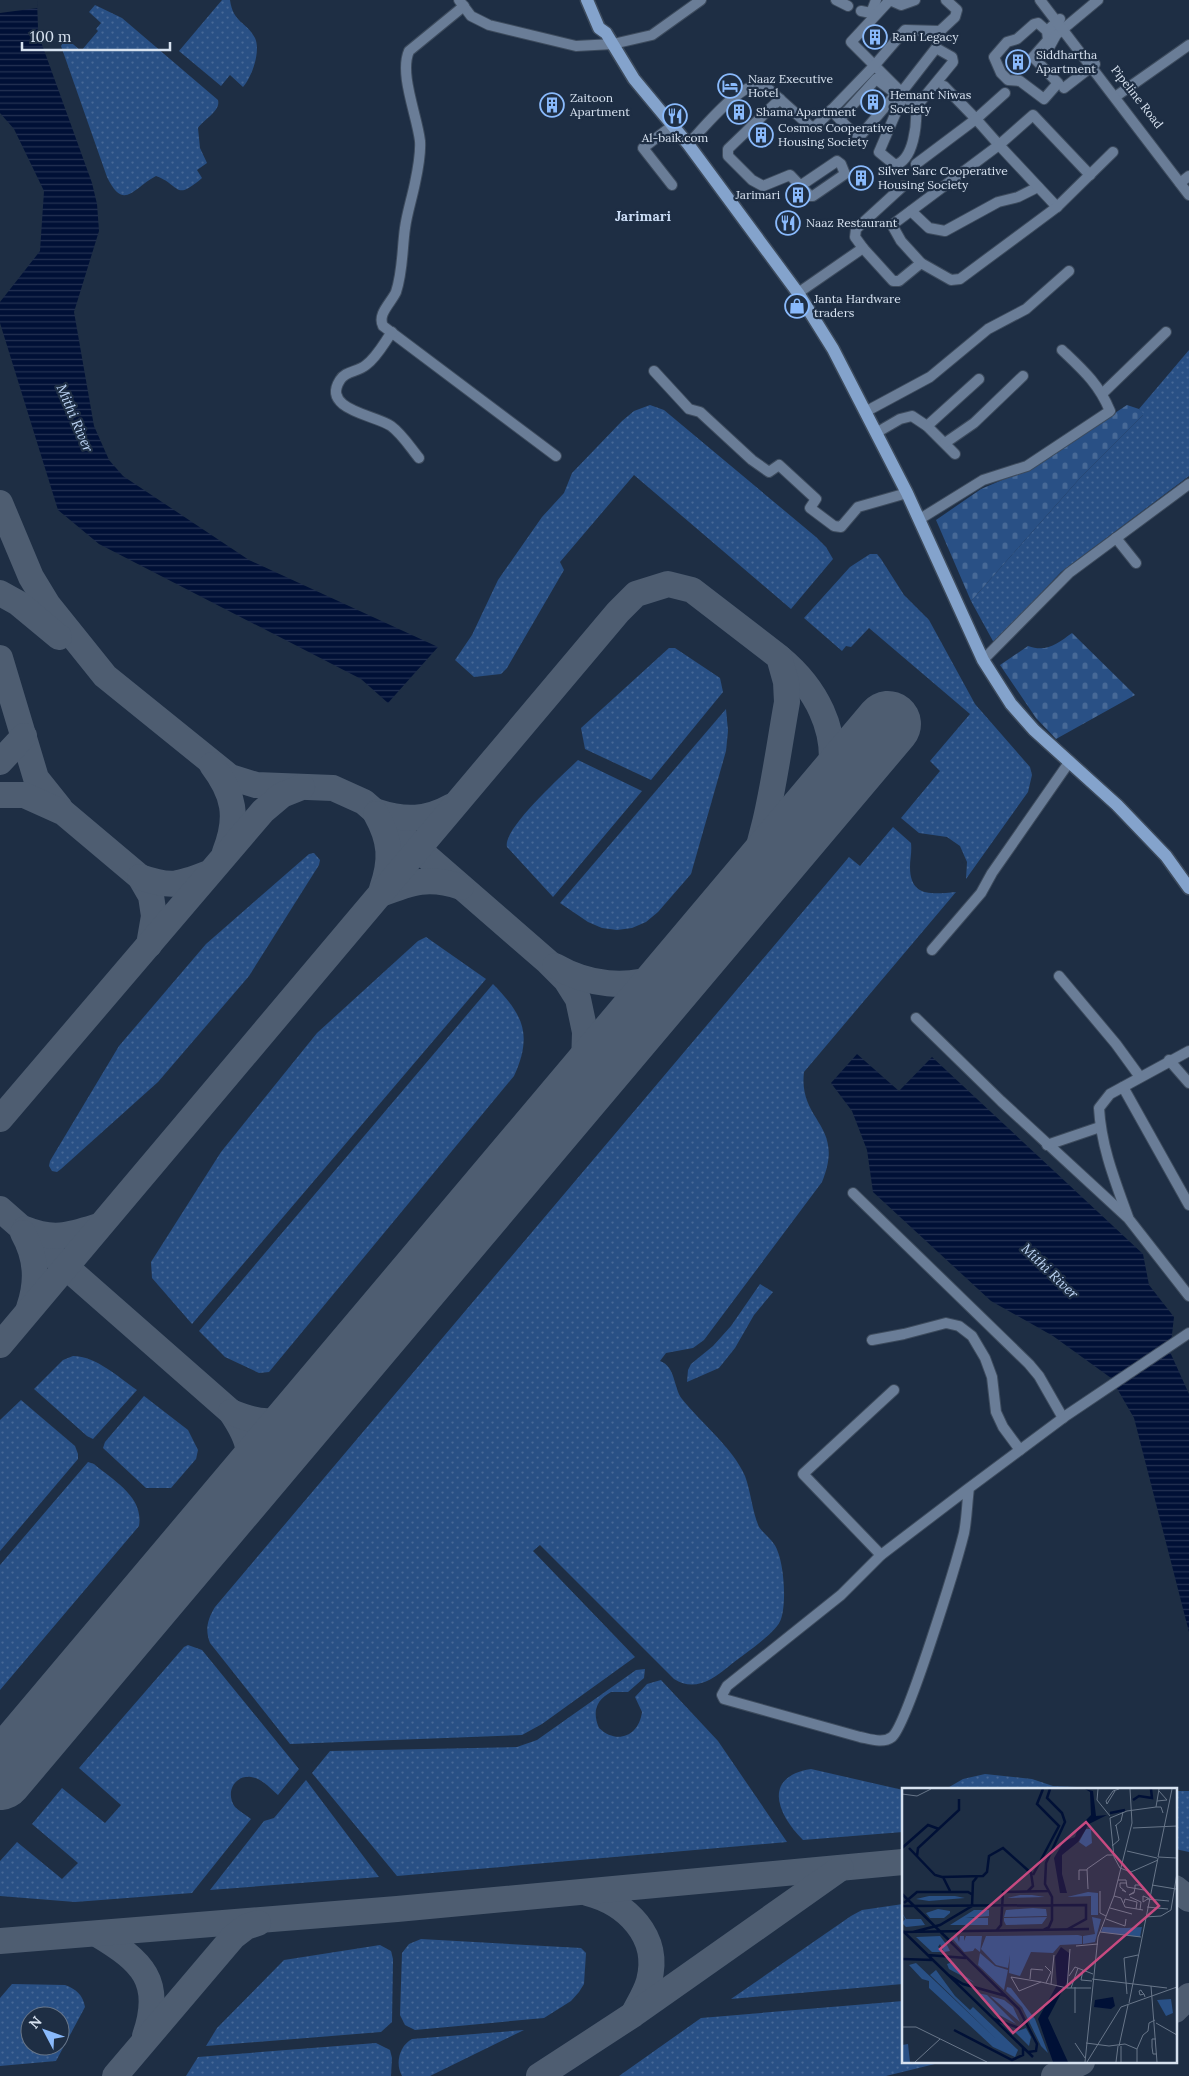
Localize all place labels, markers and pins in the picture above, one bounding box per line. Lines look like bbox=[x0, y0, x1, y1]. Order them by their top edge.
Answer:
building icon: Rani Legacy bbox=[862, 24, 888, 50]
place label: Rani Legacy bbox=[892, 29, 959, 44]
place label: Siddhartha Apartment bbox=[1035, 47, 1097, 76]
building icon: Siddhartha Apartment bbox=[1005, 49, 1031, 75]
place label: Naaz Executive Hotel bbox=[748, 71, 834, 100]
hotel icon: Naaz Executive Hotel bbox=[717, 73, 743, 99]
place label: Hemant Niwas Society bbox=[890, 87, 972, 116]
building icon: Hemant Niwas Society bbox=[860, 89, 886, 115]
place label: Zaitoon Apartment bbox=[569, 90, 630, 119]
building icon: Zaitoon Apartment bbox=[539, 92, 565, 118]
building icon: Shama Apartment bbox=[726, 99, 752, 125]
restaurant icon: Al-baik.com bbox=[662, 103, 688, 129]
place label: Shama Apartment bbox=[756, 104, 856, 119]
place label: Cosmos Cooperative Housing Society bbox=[778, 120, 894, 149]
building icon: Cosmos Cooperative Housing Society bbox=[748, 122, 774, 148]
place label: Al-baik.com bbox=[641, 130, 709, 145]
place label: Silver Sarc Cooperative Housing Society bbox=[878, 163, 1008, 192]
building icon: Silver Sarc Cooperative Housing Society bbox=[848, 165, 874, 191]
building icon: Jarimari bbox=[785, 182, 811, 208]
place label: Jarimari bbox=[734, 187, 780, 202]
restaurant icon: Naaz Restaurant bbox=[775, 210, 801, 236]
place label: Naaz Restaurant bbox=[806, 215, 898, 230]
place label: Janta Hardware traders bbox=[813, 291, 901, 320]
shop icon: Janta Hardware traders bbox=[784, 293, 810, 319]

